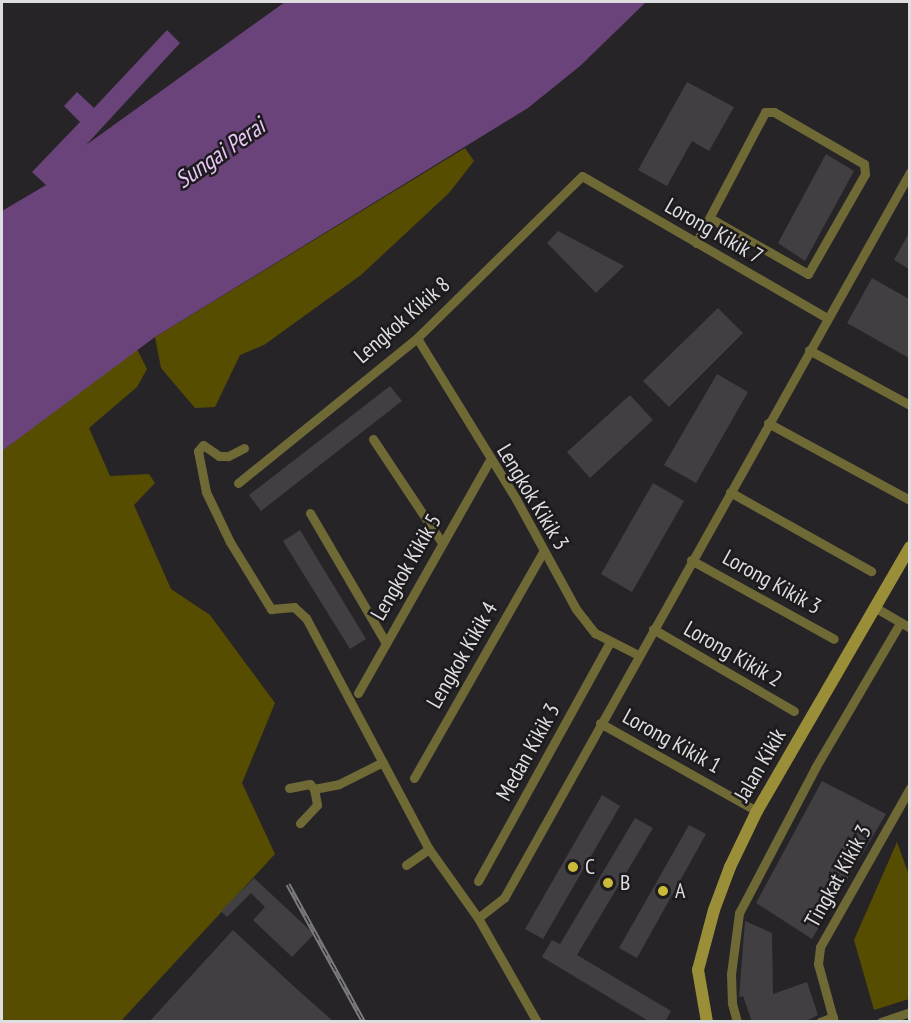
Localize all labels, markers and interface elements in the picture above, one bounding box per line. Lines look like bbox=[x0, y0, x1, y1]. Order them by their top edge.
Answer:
water label: Sungai Perai bbox=[170, 112, 270, 194]
street label: Lorong Kikik 7 bbox=[660, 192, 768, 270]
street label: Lengkok Kikik 8 bbox=[348, 271, 456, 369]
street label: Lengkok Kikik 3 bbox=[491, 439, 575, 555]
street label: Lengkok Kikik 5 bbox=[365, 509, 447, 625]
street label: Lorong Kikik 3 bbox=[718, 544, 826, 620]
street label: Lengkok Kikik 4 bbox=[421, 597, 503, 713]
street label: Lorong Kikik 2 bbox=[679, 615, 787, 693]
street label: Medan Kikik 3 bbox=[490, 698, 566, 806]
street label: Lorong Kikik 1 bbox=[618, 703, 726, 779]
street label: Jalan Kikik bbox=[729, 724, 791, 806]
street label: Tingkat Kikik 3 bbox=[799, 820, 877, 932]
place label: C bbox=[585, 854, 595, 880]
marker: C bbox=[566, 860, 580, 874]
place label: B bbox=[620, 870, 630, 896]
marker: B bbox=[601, 876, 615, 890]
place label: A bbox=[675, 878, 685, 904]
marker: A bbox=[656, 884, 670, 898]

